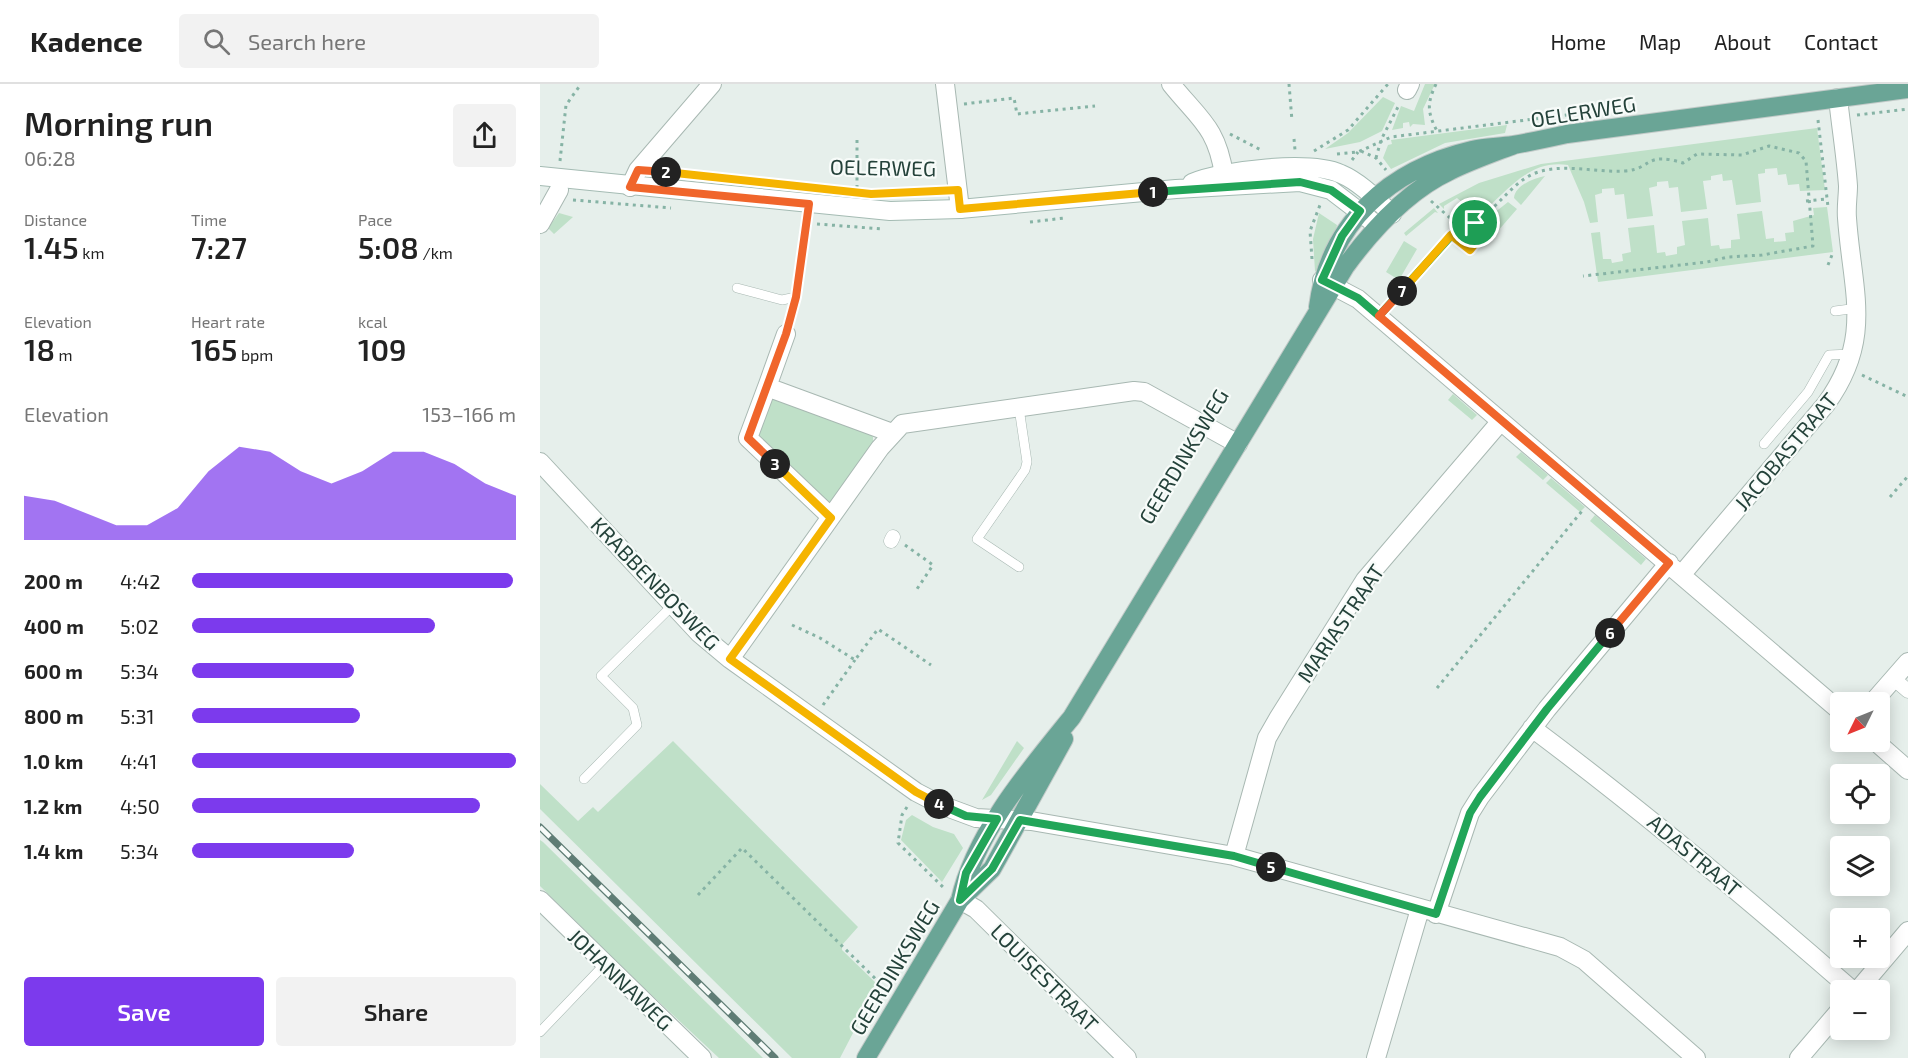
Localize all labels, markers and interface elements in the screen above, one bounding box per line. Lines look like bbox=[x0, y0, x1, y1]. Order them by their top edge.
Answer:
search box bbox=[179, 14, 599, 68]
text: Kadence bbox=[30, 24, 143, 58]
icon: search bbox=[200, 25, 233, 58]
text: Search here bbox=[248, 28, 366, 54]
text: Home bbox=[1550, 29, 1606, 54]
text: Map bbox=[1639, 29, 1681, 54]
text: About bbox=[1714, 29, 1771, 54]
text: Contact bbox=[1804, 29, 1878, 54]
street label: OELERWEG bbox=[1529, 90, 1637, 132]
text: Morning run bbox=[24, 103, 213, 143]
button: share bbox=[453, 104, 516, 167]
text: 06:28 bbox=[24, 146, 76, 170]
street label: OELERWEG bbox=[830, 154, 936, 180]
pin: 2 bbox=[651, 157, 681, 187]
text: 2 bbox=[661, 162, 671, 181]
pin: 1 bbox=[1138, 177, 1168, 207]
text: 1 bbox=[1150, 182, 1156, 201]
pin bbox=[1449, 197, 1500, 248]
icon: arrive bbox=[1458, 206, 1491, 239]
text: Distance bbox=[24, 210, 87, 229]
text: Time bbox=[191, 210, 227, 229]
text: Pace bbox=[358, 210, 392, 229]
text: 1.45 bbox=[24, 229, 79, 265]
text: 7:27 bbox=[191, 229, 247, 265]
text: 5:08 bbox=[358, 229, 419, 265]
text: km bbox=[79, 243, 104, 262]
text: /km bbox=[419, 243, 453, 262]
pin: 7 bbox=[1387, 276, 1417, 306]
text: 7 bbox=[1398, 281, 1406, 300]
text: Elevation bbox=[24, 312, 92, 331]
text: Heart rate bbox=[191, 312, 265, 331]
text: kcal bbox=[358, 312, 387, 331]
text: 18 bbox=[24, 331, 55, 367]
text: 165 bbox=[191, 331, 237, 367]
text: 109 bbox=[358, 331, 407, 367]
text: m bbox=[55, 345, 73, 364]
text: bpm bbox=[237, 345, 273, 364]
street label: GEERDINKSWEG bbox=[1133, 384, 1233, 528]
street label: JACOBASTRAAT bbox=[1728, 387, 1842, 515]
text: Elevation bbox=[24, 402, 109, 426]
text: 153–166 m bbox=[422, 402, 516, 426]
pin: 3 bbox=[760, 449, 790, 479]
text: 3 bbox=[770, 454, 780, 473]
street label: KRABBENBOSWEG bbox=[586, 512, 726, 654]
street label: MARIASTRAAT bbox=[1291, 559, 1389, 687]
text: 200 m bbox=[24, 569, 83, 593]
text: 4:42 bbox=[120, 569, 161, 593]
text: 400 m bbox=[24, 614, 84, 638]
text: 5:02 bbox=[120, 614, 159, 638]
pin: 6 bbox=[1595, 618, 1625, 648]
text: 6 bbox=[1605, 623, 1615, 642]
text: 600 m bbox=[24, 659, 83, 683]
text: 5:34 bbox=[120, 659, 159, 683]
north arrow bbox=[1830, 692, 1890, 752]
map controls bbox=[1830, 692, 1890, 1040]
text: 800 m bbox=[24, 704, 84, 728]
text: 5:31 bbox=[120, 704, 155, 728]
text: 1.0 km bbox=[24, 749, 83, 773]
text: 4:41 bbox=[120, 749, 157, 773]
button: locate bbox=[1830, 764, 1890, 824]
pin: 4 bbox=[924, 789, 954, 819]
text: 1.2 km bbox=[24, 794, 82, 818]
text: 4:50 bbox=[120, 794, 160, 818]
text: 4 bbox=[934, 794, 944, 813]
street label: ADASTRAAT bbox=[1643, 809, 1747, 901]
button: layers bbox=[1830, 836, 1890, 896]
text: 1.4 km bbox=[24, 839, 83, 863]
text: 5:34 bbox=[120, 839, 159, 863]
pin: 5 bbox=[1256, 852, 1286, 882]
text: 5 bbox=[1267, 857, 1275, 876]
street label: GEERDINKSWEG bbox=[844, 895, 944, 1039]
button: + bbox=[1830, 908, 1890, 968]
street label: LOUISESTRAAT bbox=[986, 918, 1104, 1036]
street label: JOHANNAWEG bbox=[564, 923, 678, 1035]
button: Save bbox=[24, 977, 264, 1046]
button: Share bbox=[276, 977, 516, 1046]
button: − bbox=[1830, 980, 1890, 1040]

